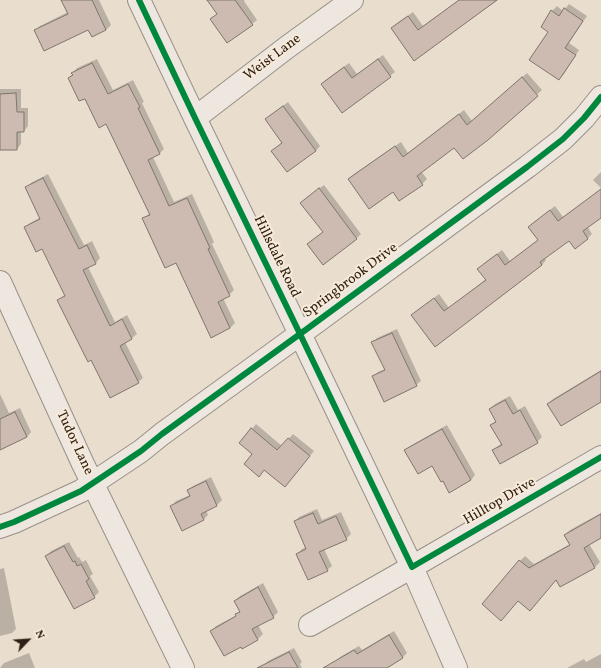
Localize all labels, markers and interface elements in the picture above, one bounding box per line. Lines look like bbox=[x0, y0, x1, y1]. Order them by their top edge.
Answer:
street label: Weist Lane bbox=[241, 31, 305, 85]
street label: Hillsdale Road bbox=[249, 213, 303, 301]
street label: Springbrook Drive bbox=[300, 240, 402, 322]
street label: Tudor Lane bbox=[52, 408, 96, 478]
street label: Hilltop Drive bbox=[461, 475, 539, 529]
north arrow bbox=[8, 620, 48, 660]
text: N bbox=[31, 628, 48, 642]

